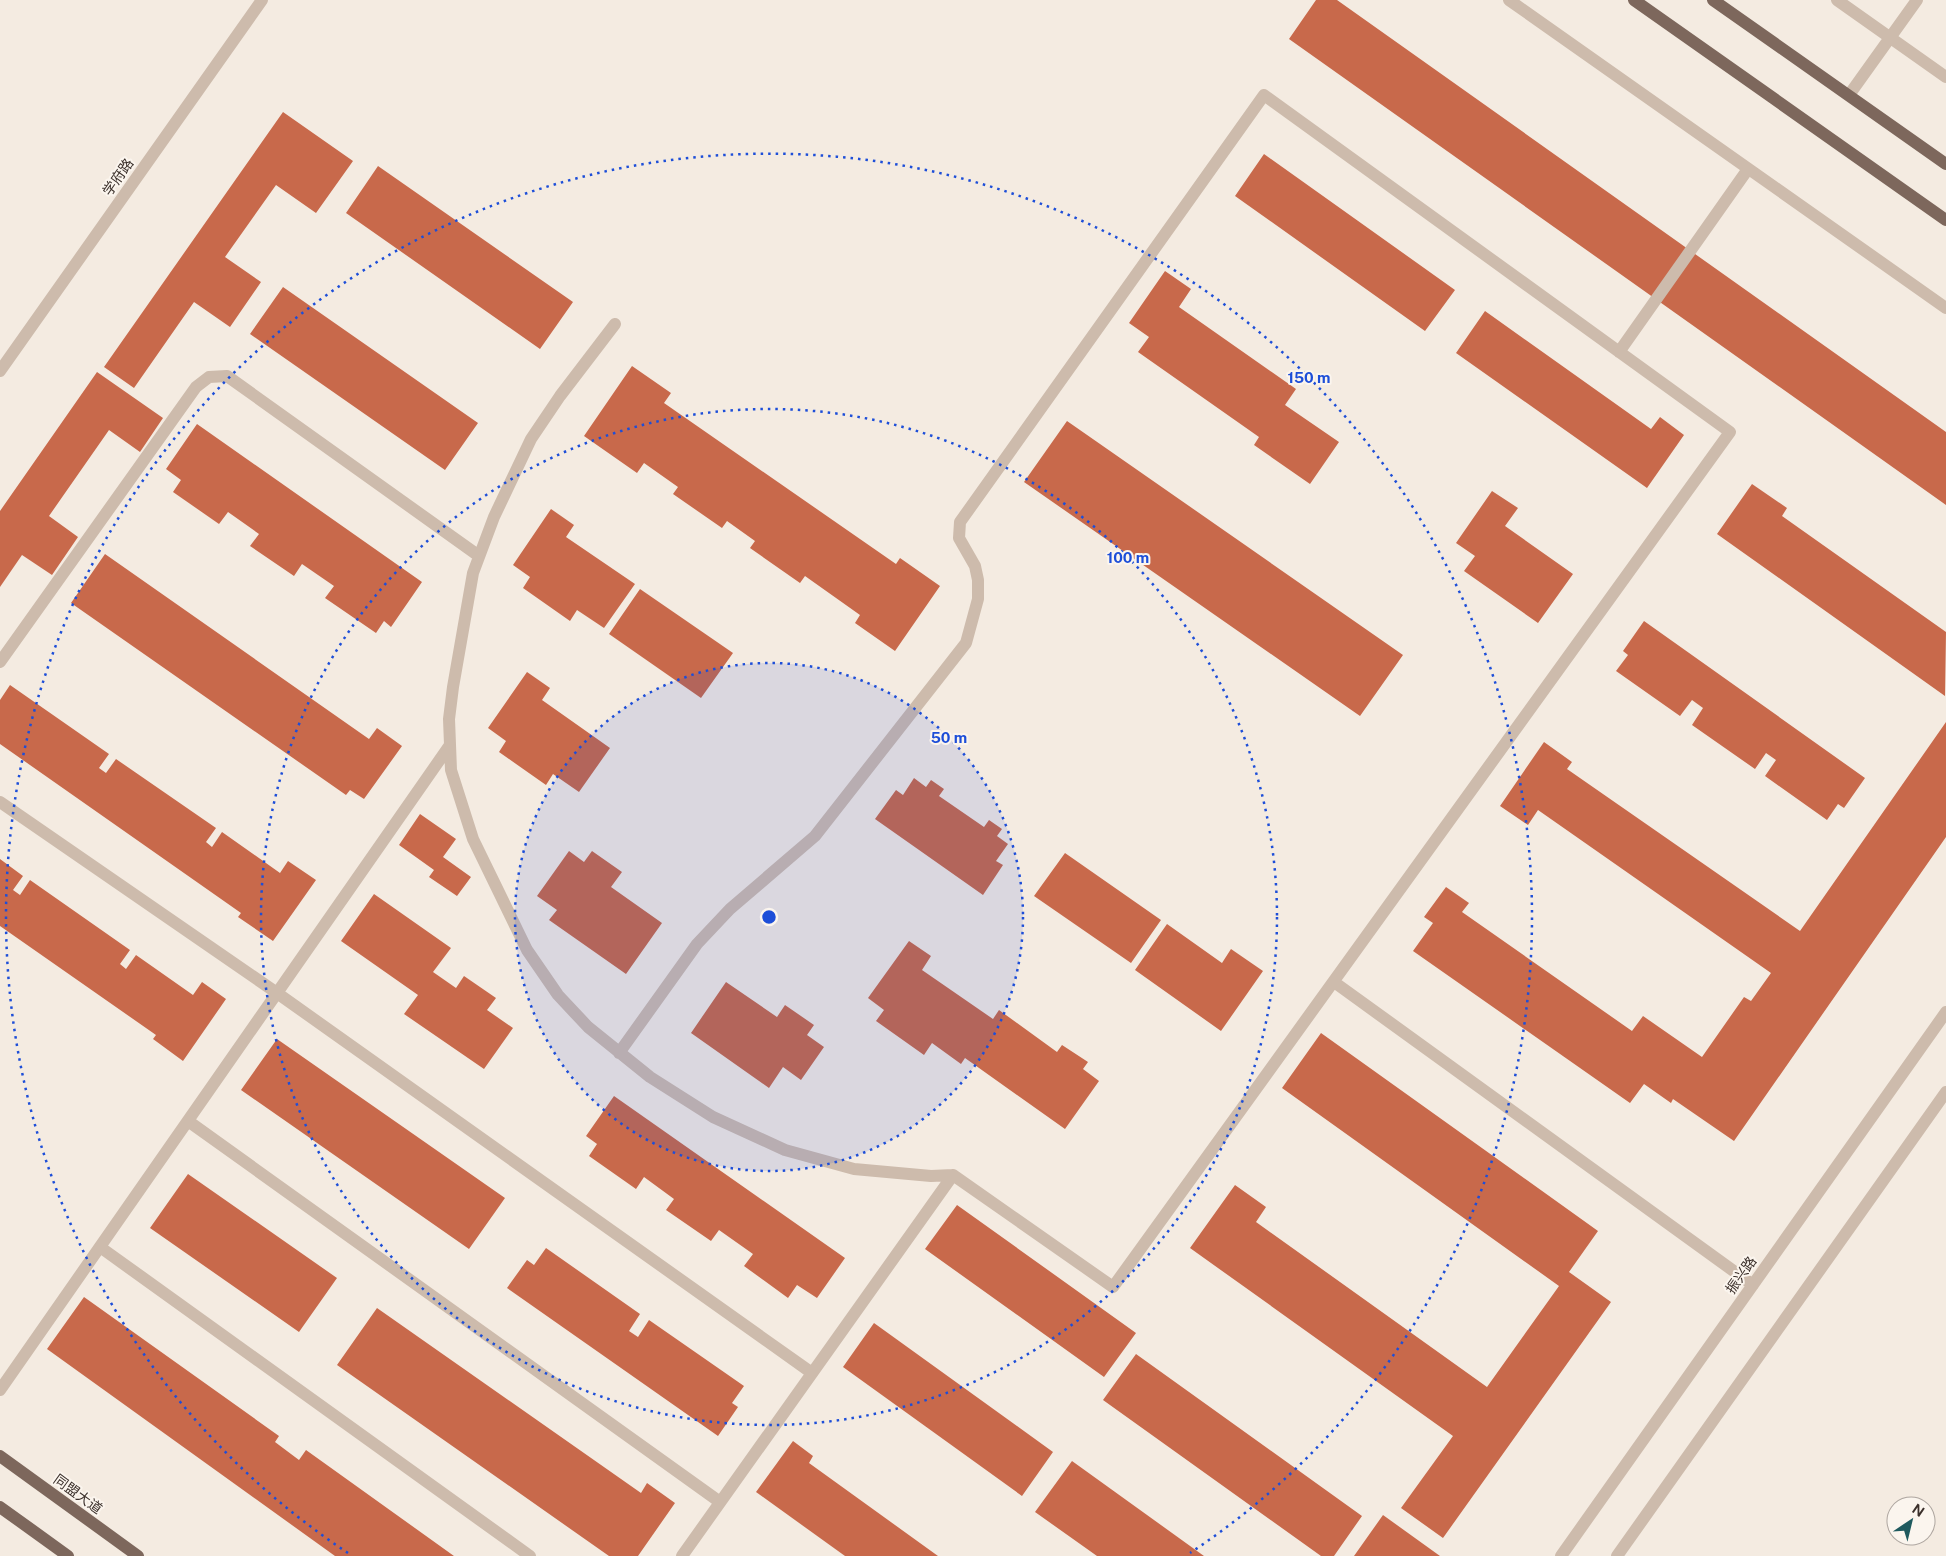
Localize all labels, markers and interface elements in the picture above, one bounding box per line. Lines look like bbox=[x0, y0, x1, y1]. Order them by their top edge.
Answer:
street label: 学府路 bbox=[99, 155, 137, 199]
text: 150 m bbox=[1287, 369, 1331, 386]
text: 100 m bbox=[1107, 549, 1149, 566]
text: 50 m bbox=[931, 729, 967, 746]
centre of rings bbox=[760, 908, 778, 926]
street label: 振兴路 bbox=[1722, 1253, 1760, 1297]
street label: 同盟大道 bbox=[51, 1471, 105, 1517]
north arrow bbox=[1886, 1496, 1936, 1546]
text: N bbox=[1909, 1501, 1928, 1520]

